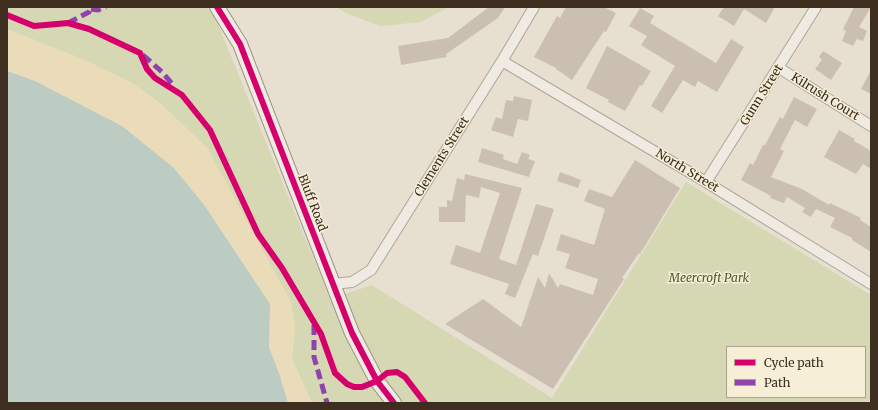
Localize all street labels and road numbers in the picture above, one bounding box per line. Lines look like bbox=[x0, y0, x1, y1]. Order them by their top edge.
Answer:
street label: Gunn Street bbox=[738, 62, 786, 128]
street label: Kilrush Court bbox=[788, 70, 862, 124]
street label: Clements Street bbox=[412, 114, 472, 200]
street label: North Street bbox=[653, 146, 721, 196]
street label: Bluff Road bbox=[294, 172, 330, 234]

